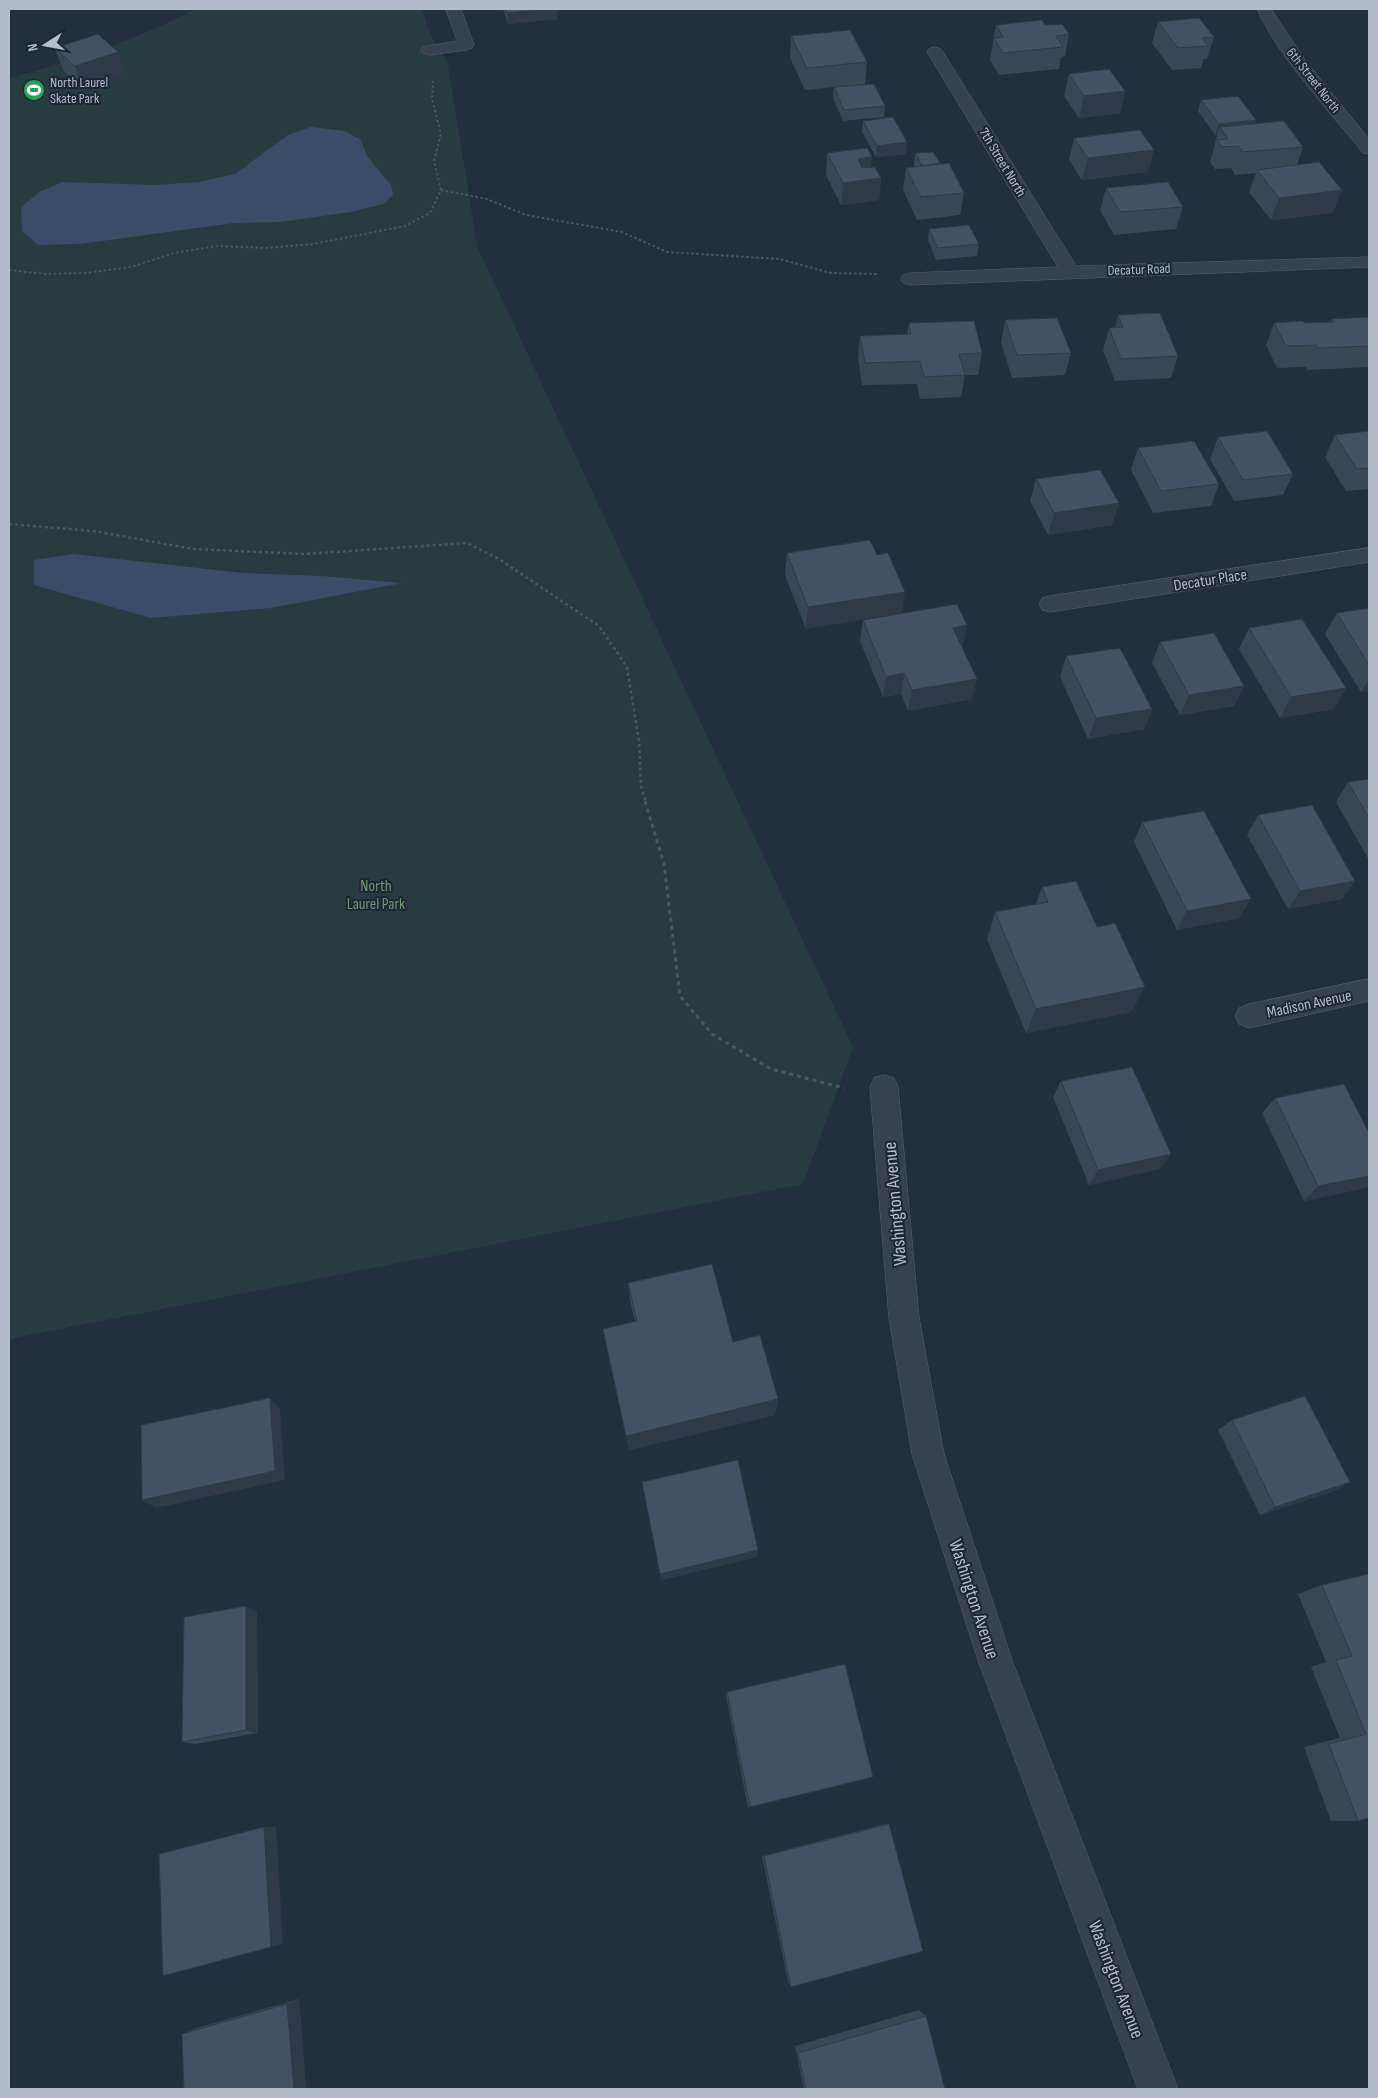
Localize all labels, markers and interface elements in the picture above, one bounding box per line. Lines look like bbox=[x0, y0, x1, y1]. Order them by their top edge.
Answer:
north arrow bbox=[20, 20, 70, 70]
text: N bbox=[24, 42, 42, 53]
street label: 6th Street North bbox=[1283, 44, 1344, 116]
place label: North Laurel Skate Park bbox=[50, 74, 108, 107]
sports icon: North Laurel Skate Park bbox=[22, 78, 46, 102]
street label: 7th Street North bbox=[975, 125, 1030, 200]
street label: Decatur Road bbox=[1107, 260, 1171, 279]
street label: Decatur Place bbox=[1172, 565, 1248, 596]
park label: North Laurel Park bbox=[347, 877, 405, 914]
street label: Madison Avenue bbox=[1265, 986, 1353, 1023]
street label: Washington Avenue bbox=[879, 1141, 912, 1267]
street label: Washington Avenue bbox=[943, 1537, 1004, 1662]
street label: Washington Avenue bbox=[1083, 1917, 1149, 2042]

